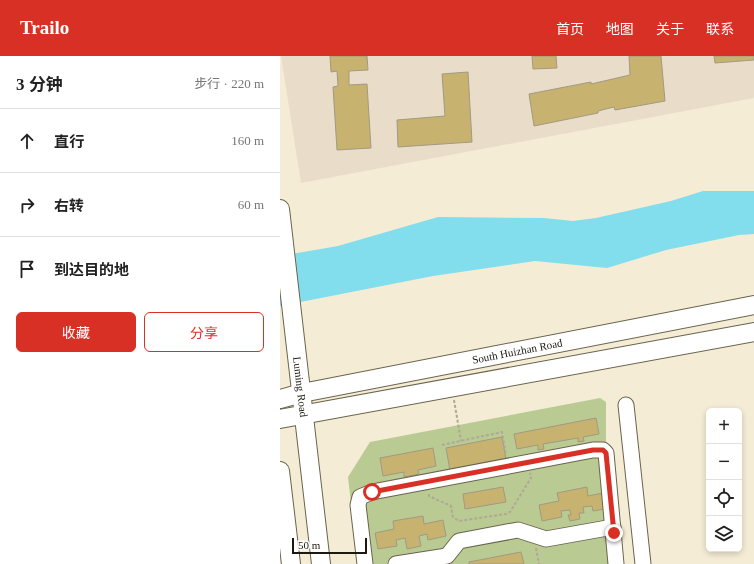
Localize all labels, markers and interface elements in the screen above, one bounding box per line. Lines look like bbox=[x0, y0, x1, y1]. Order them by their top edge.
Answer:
text: Trailo bbox=[20, 17, 69, 38]
text: 首页 bbox=[556, 22, 584, 37]
text: 地图 bbox=[606, 22, 634, 37]
text: 关于 bbox=[656, 22, 684, 37]
text: 联系 bbox=[706, 22, 734, 37]
text: 3 分钟 bbox=[16, 75, 63, 94]
text: 步行 · 220 m bbox=[194, 76, 264, 91]
icon: ahead bbox=[16, 130, 38, 152]
text: 160 m bbox=[231, 133, 264, 148]
text: 直行 bbox=[54, 134, 84, 150]
icon: right bbox=[16, 194, 38, 216]
text: 60 m bbox=[238, 197, 264, 212]
text: 右转 bbox=[54, 198, 84, 214]
icon: arrive bbox=[16, 258, 38, 280]
text: 到达目的地 bbox=[54, 262, 129, 278]
button: 收藏 bbox=[16, 312, 136, 352]
button: 分享 bbox=[144, 312, 264, 352]
street label: South Huizhan Road bbox=[471, 336, 564, 366]
street label: Luming Road bbox=[291, 356, 310, 418]
map controls bbox=[706, 408, 742, 552]
button: + bbox=[706, 408, 742, 444]
button: − bbox=[706, 444, 742, 480]
button: locate bbox=[706, 480, 742, 516]
route start bbox=[363, 483, 381, 501]
button: layers bbox=[706, 516, 742, 552]
route end bbox=[605, 524, 623, 542]
scale bar bbox=[292, 536, 367, 555]
text: 50 m bbox=[298, 539, 320, 551]

